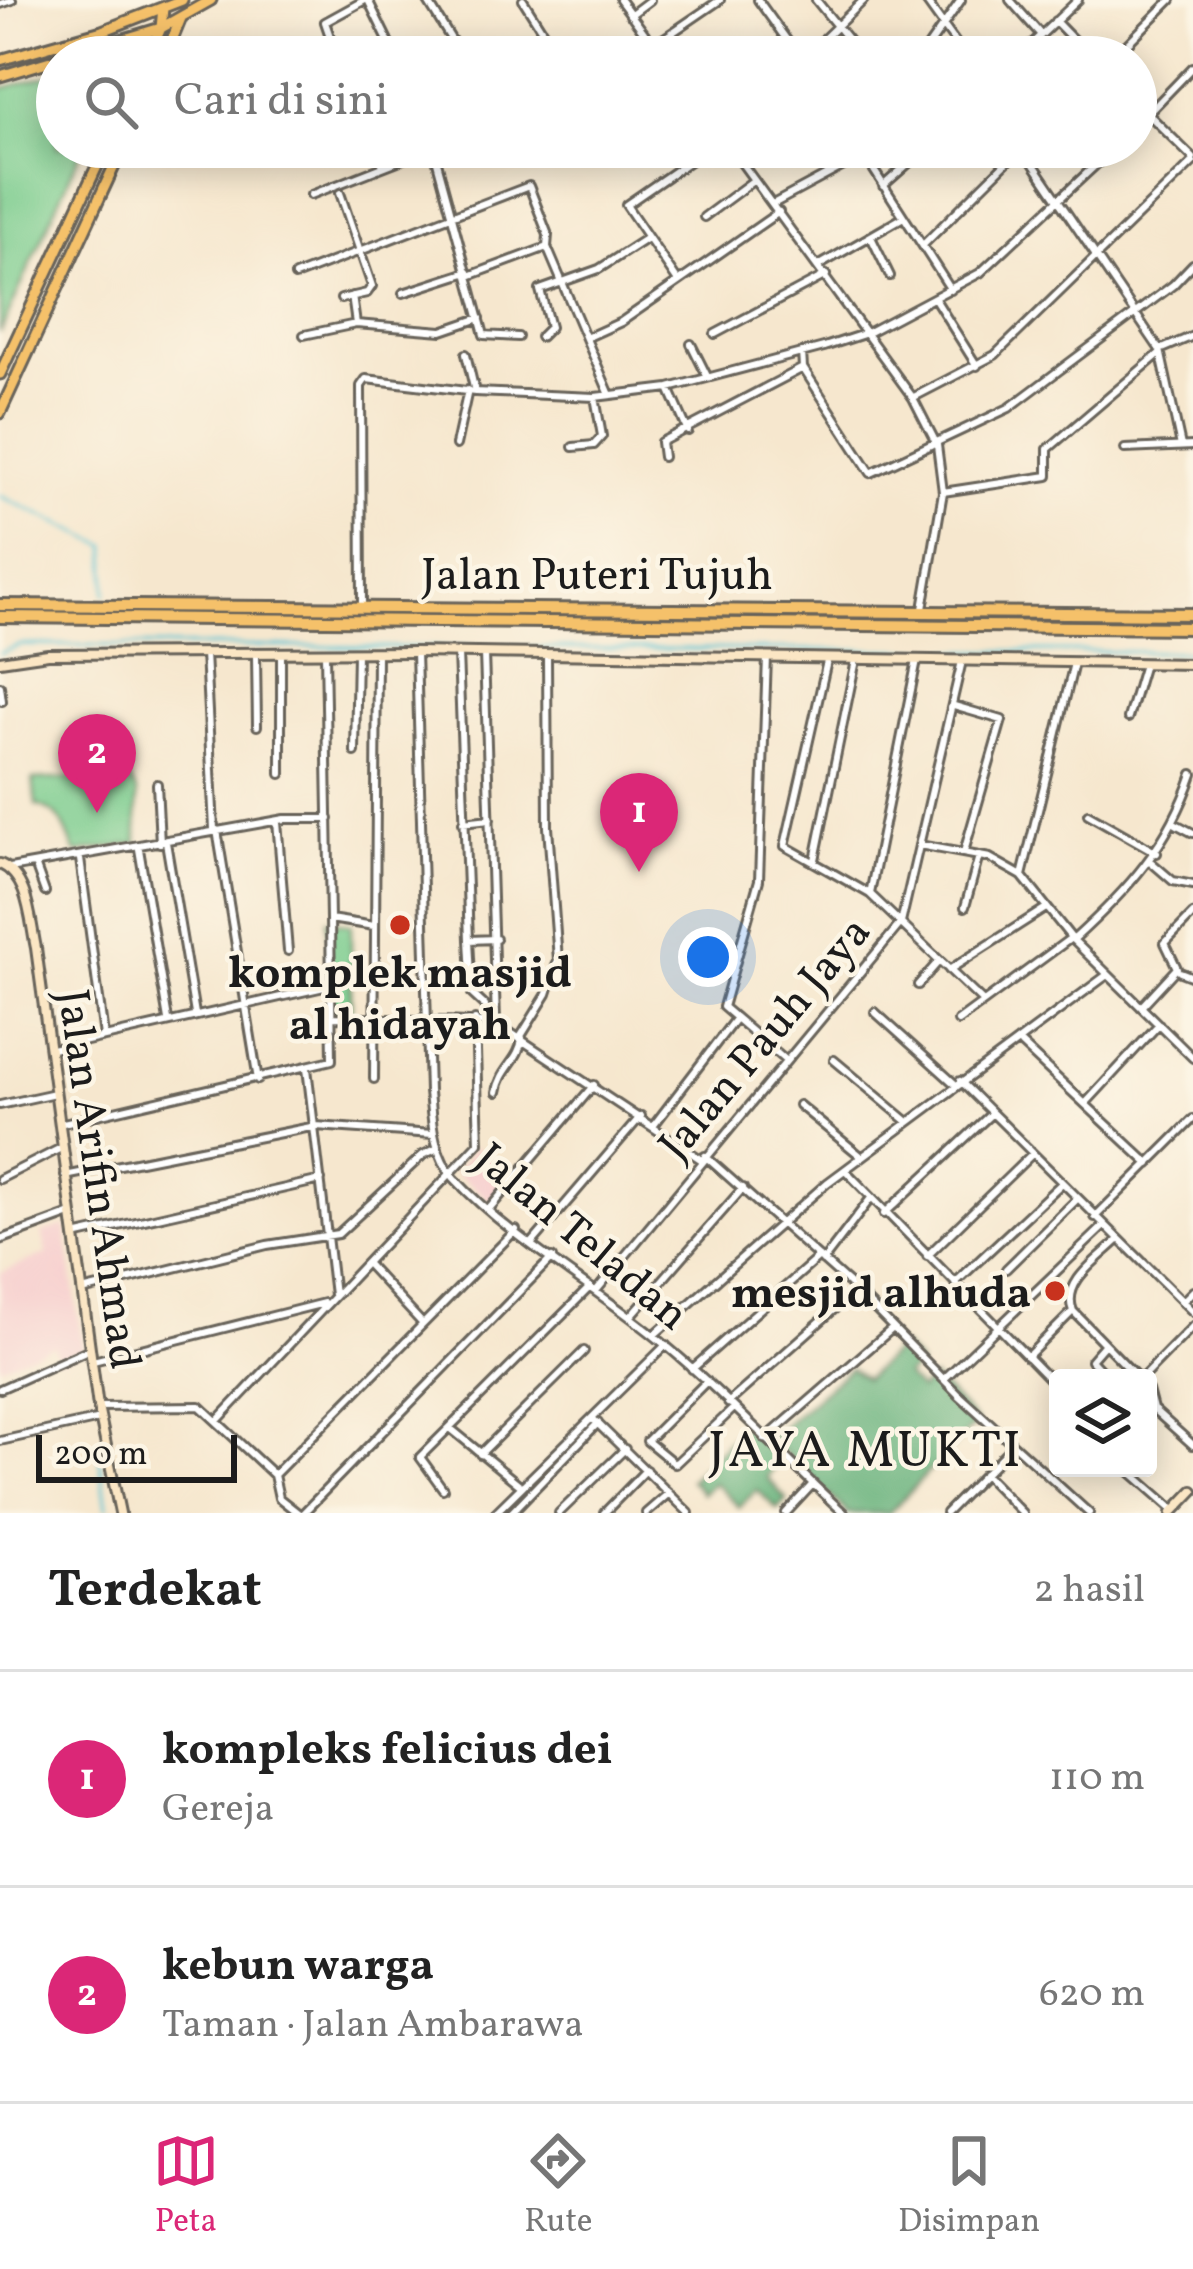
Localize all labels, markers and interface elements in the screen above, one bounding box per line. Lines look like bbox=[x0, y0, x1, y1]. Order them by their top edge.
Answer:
search box bbox=[36, 36, 1157, 168]
icon: search bbox=[78, 69, 144, 135]
text: Cari di sini bbox=[174, 71, 388, 134]
street label: Jalan Puteri Tujuh bbox=[421, 546, 773, 609]
pin: 2 bbox=[58, 714, 136, 813]
pin: 1 bbox=[600, 773, 678, 872]
street label: Jalan Pauh Jaya bbox=[645, 904, 887, 1176]
marker: komplek masjid al hidayah bbox=[387, 912, 413, 938]
your location bbox=[678, 927, 738, 987]
place label: komplek masjid al hidayah bbox=[228, 944, 572, 1059]
street label: Jalan Arifin Ahmad bbox=[39, 985, 154, 1374]
street label: Jalan Teladan bbox=[459, 1130, 701, 1347]
place label: mesjid alhuda bbox=[731, 1264, 1031, 1327]
marker: mesjid alhuda bbox=[1042, 1278, 1068, 1304]
map controls bbox=[1049, 1369, 1157, 1477]
button: layers bbox=[1049, 1369, 1157, 1477]
district label: JAYA MUKTI bbox=[708, 1417, 1024, 1488]
scale bar bbox=[36, 1429, 237, 1482]
text: 200 m bbox=[54, 1433, 148, 1479]
text: Terdekat bbox=[48, 1556, 262, 1627]
text: 2 hasil bbox=[1033, 1564, 1145, 1618]
text: kompleks felicius dei bbox=[162, 1720, 613, 1783]
text: 1 bbox=[79, 1752, 95, 1806]
text: 110 m bbox=[1049, 1752, 1145, 1806]
text: Gereja bbox=[162, 1783, 274, 1837]
text: kebun warga bbox=[162, 1936, 434, 1999]
text: 2 bbox=[77, 1968, 97, 2022]
text: 620 m bbox=[1039, 1968, 1145, 2022]
text: Taman · Jalan Ambarawa bbox=[162, 1999, 584, 2053]
tab: Peta bbox=[153, 2128, 219, 2246]
tab: Rute bbox=[524, 2128, 592, 2246]
tab: Disimpan bbox=[898, 2128, 1040, 2246]

